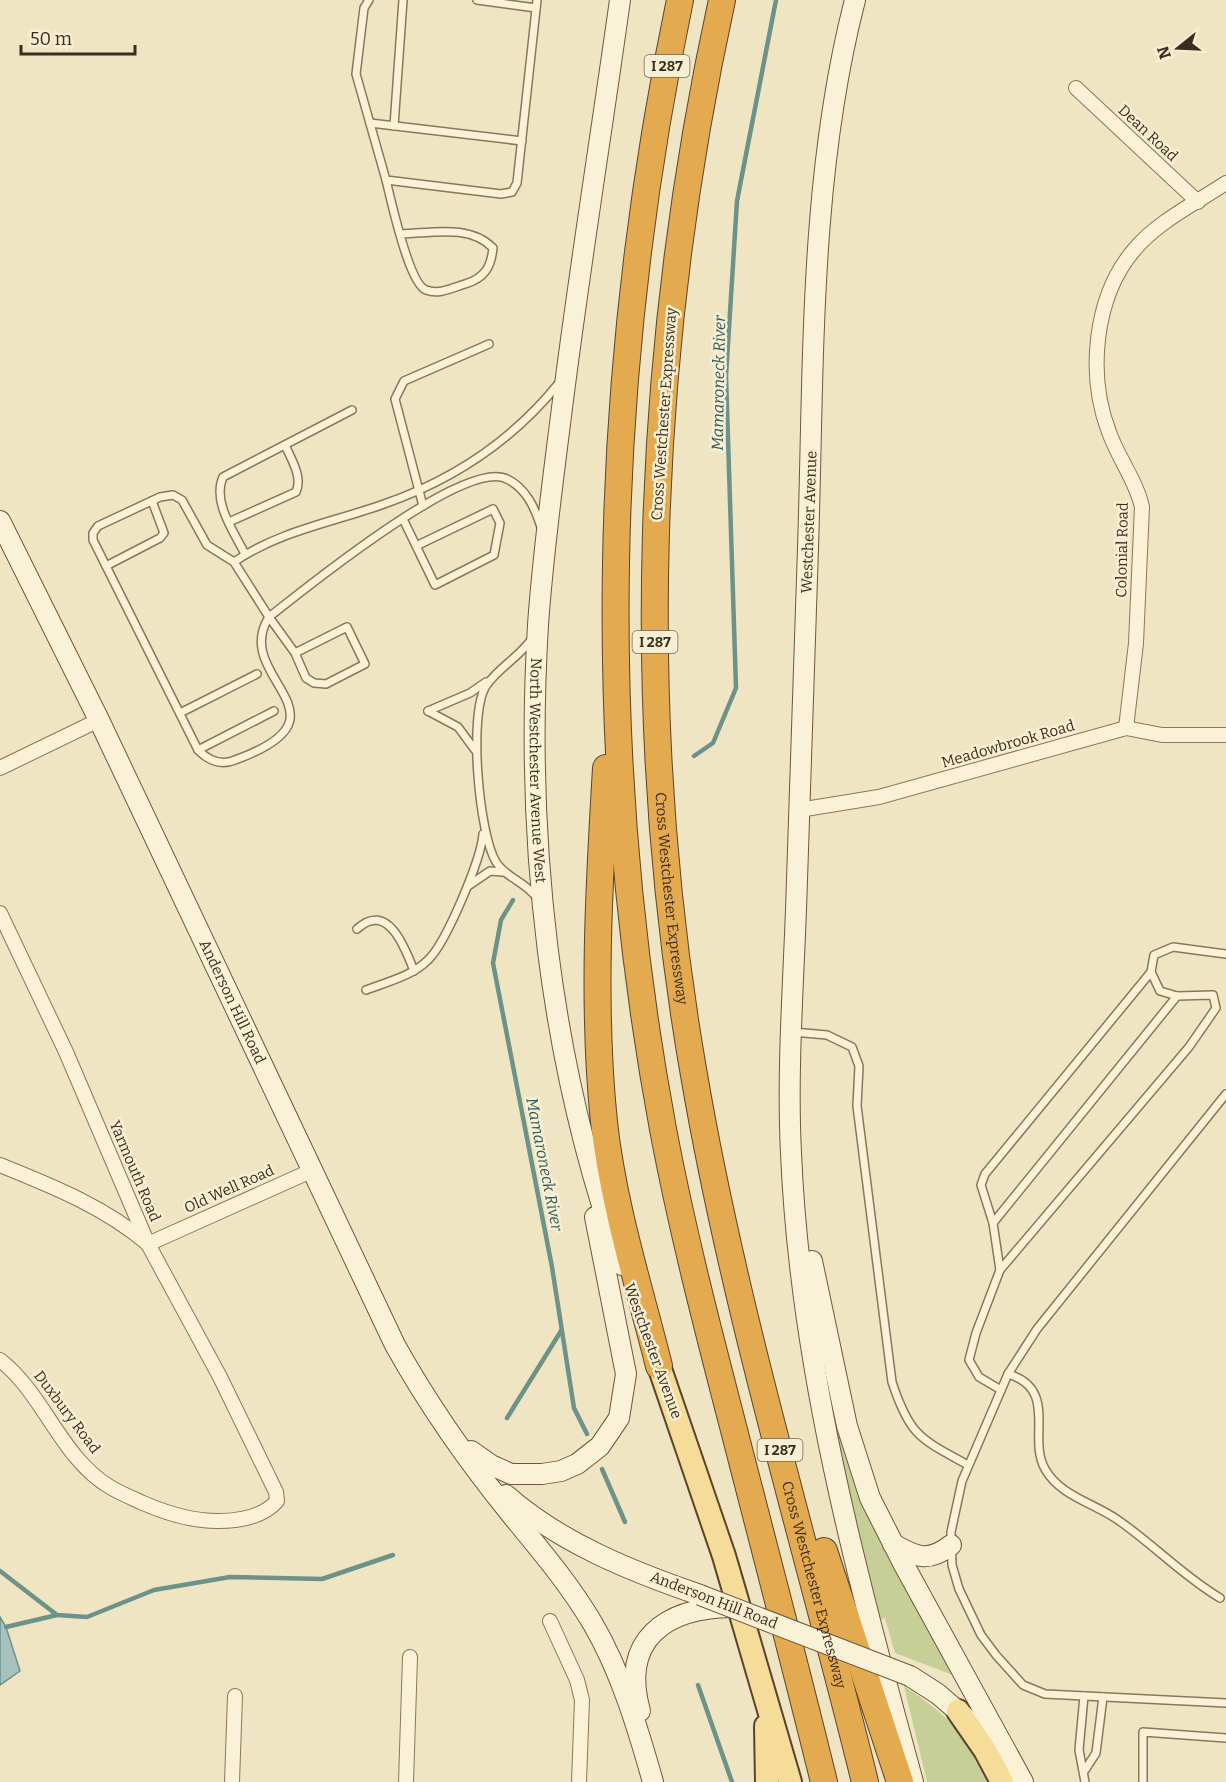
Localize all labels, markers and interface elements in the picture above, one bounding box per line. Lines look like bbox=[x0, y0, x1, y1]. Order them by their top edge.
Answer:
scale bar bbox=[21, 18, 135, 56]
north arrow bbox=[1148, 18, 1208, 78]
text: 50 m bbox=[30, 28, 72, 50]
text: N bbox=[1153, 44, 1175, 61]
road number: I 287 bbox=[644, 55, 690, 77]
street label: Dean Road bbox=[1114, 101, 1182, 165]
street label: Cross Westchester Expressway bbox=[648, 307, 680, 521]
water label: Mamaroneck River bbox=[708, 314, 729, 451]
street label: Westchester Avenue bbox=[798, 450, 820, 594]
street label: Colonial Road bbox=[1112, 502, 1132, 598]
road number: I 287 bbox=[632, 631, 678, 653]
street label: North Westchester Avenue West bbox=[526, 657, 550, 884]
street label: Meadowbrook Road bbox=[939, 716, 1077, 772]
street label: Cross Westchester Expressway bbox=[651, 792, 692, 1006]
street label: Anderson Hill Road bbox=[195, 937, 270, 1067]
water label: Mamaroneck River bbox=[522, 1096, 567, 1234]
street label: Yarmouth Road bbox=[106, 1118, 164, 1224]
street label: Old Well Road bbox=[181, 1161, 277, 1217]
street label: Westchester Avenue bbox=[620, 1281, 686, 1421]
street label: Duxbury Road bbox=[30, 1367, 104, 1457]
road number: I 287 bbox=[758, 1439, 802, 1461]
street label: Cross Westchester Expressway bbox=[778, 1479, 850, 1690]
street label: Anderson Hill Road bbox=[648, 1567, 780, 1633]

